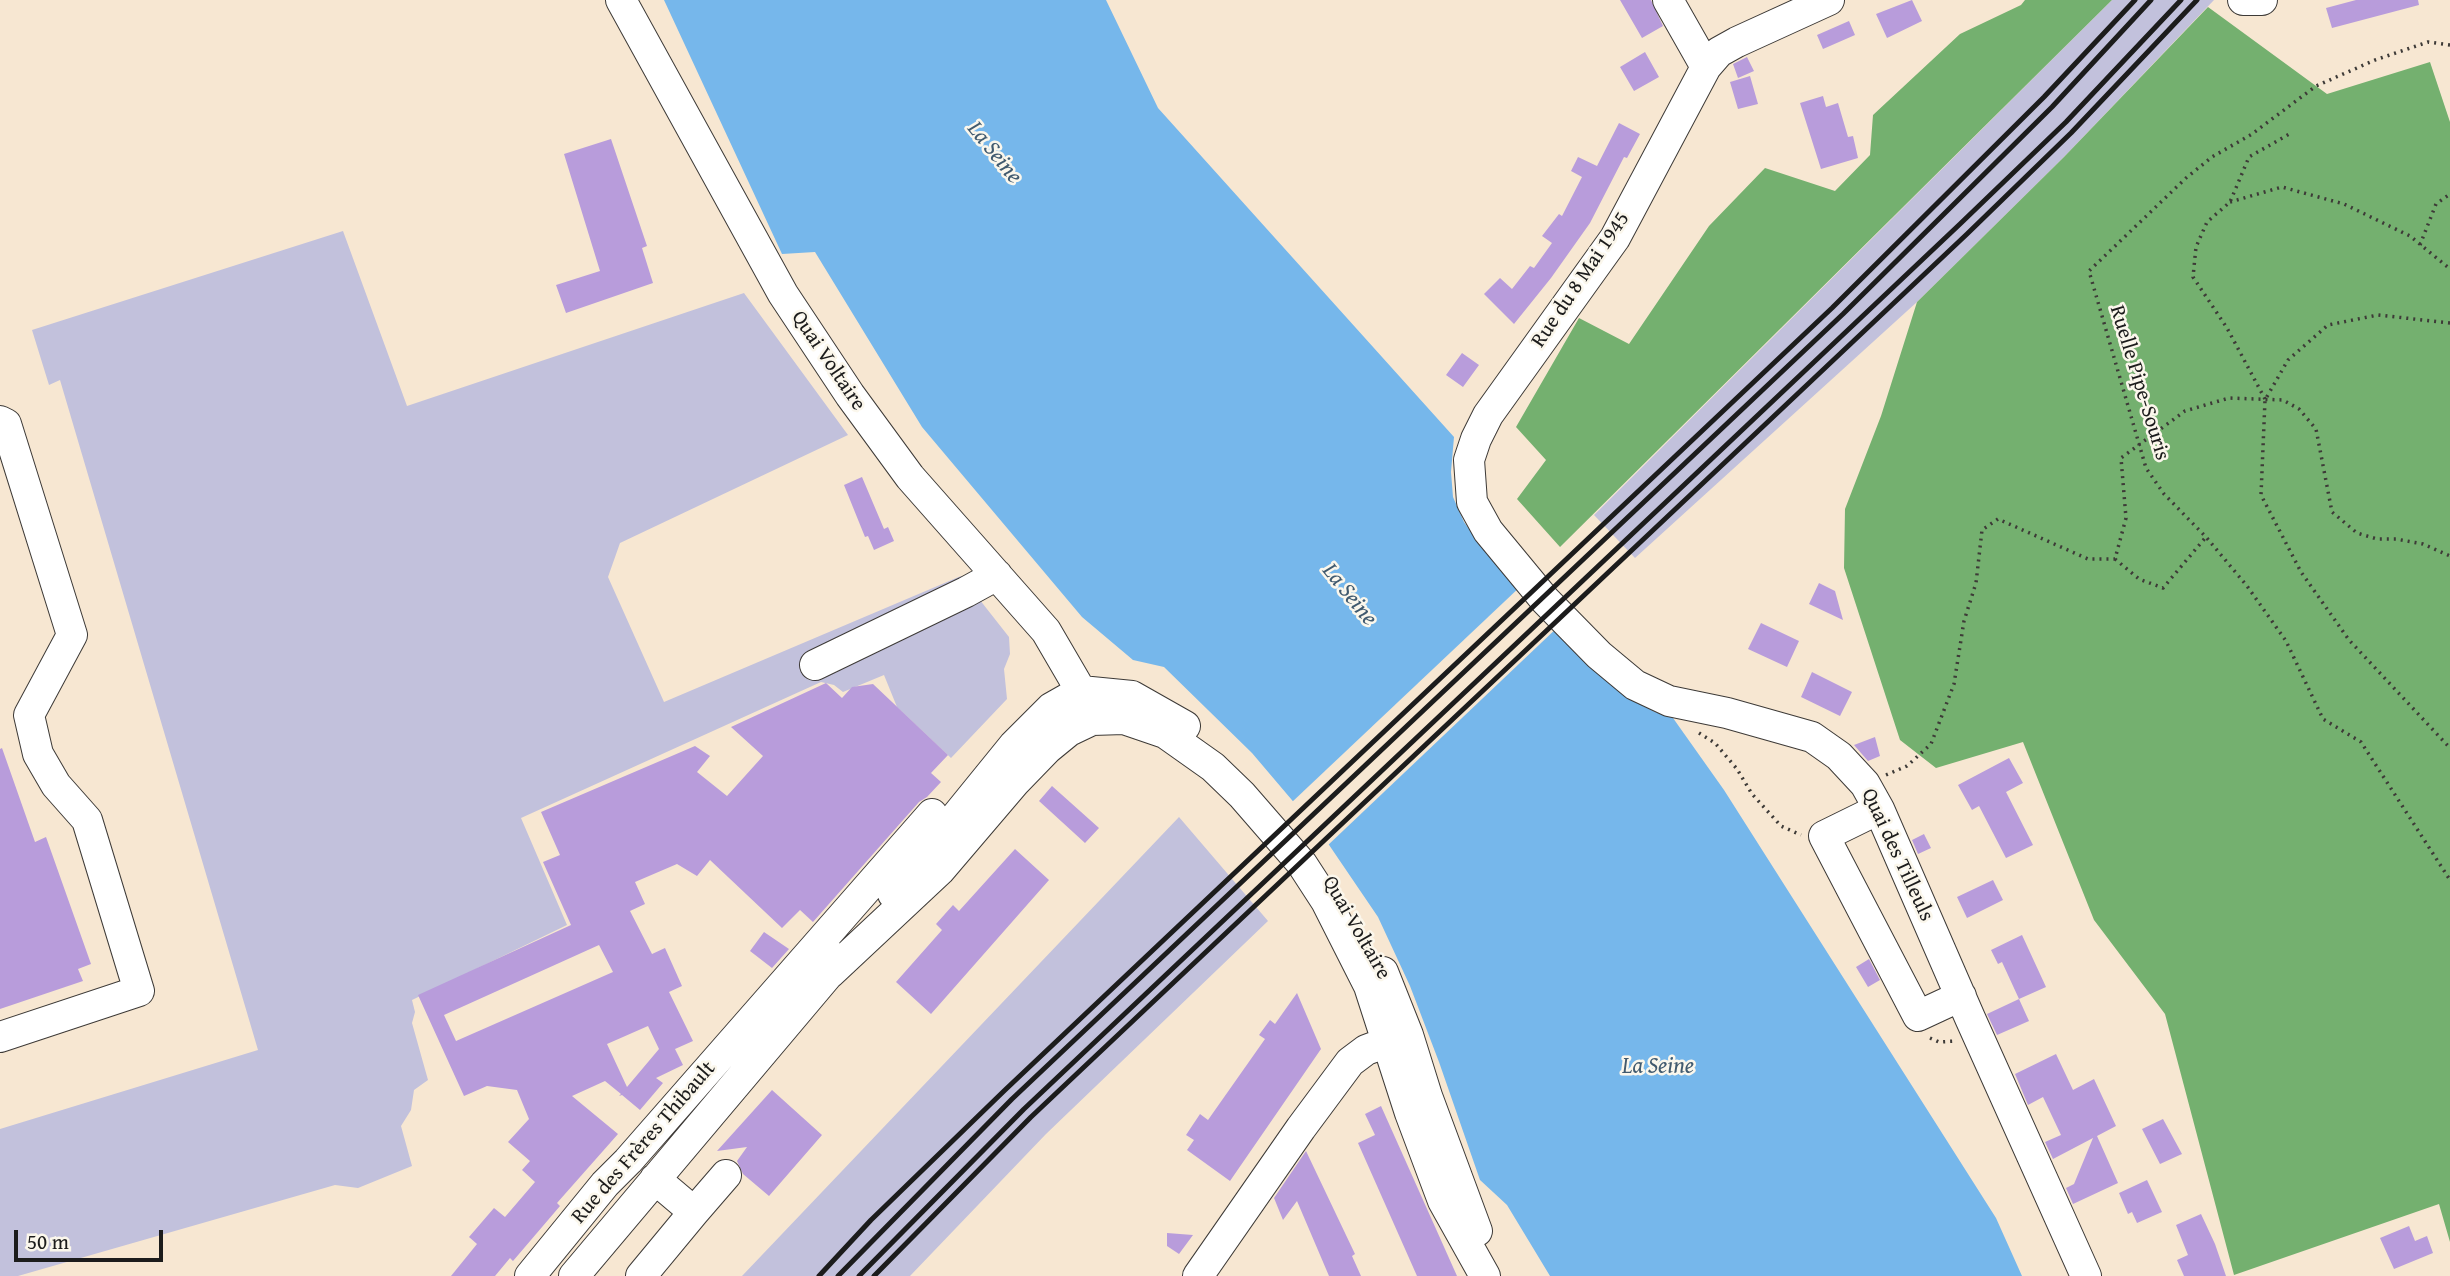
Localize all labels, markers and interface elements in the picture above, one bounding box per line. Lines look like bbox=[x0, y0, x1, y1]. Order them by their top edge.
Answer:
water label: La Seine bbox=[961, 116, 1027, 190]
street label: Rue du 8 Mai 1945 bbox=[1526, 207, 1636, 353]
street label: Ruelle Pipe-Souris bbox=[2104, 303, 2174, 463]
street label: Quai Voltaire bbox=[785, 306, 871, 416]
water label: La Seine bbox=[1316, 558, 1382, 632]
street label: Quai des Tilleuls bbox=[1855, 785, 1939, 925]
street label: Quai Voltaire bbox=[1316, 872, 1396, 984]
water label: La Seine bbox=[1622, 1053, 1694, 1081]
street label: Rue des Frères Thibault bbox=[567, 1057, 721, 1229]
scale bar bbox=[18, 1216, 166, 1260]
text: 50 m bbox=[27, 1226, 69, 1257]

